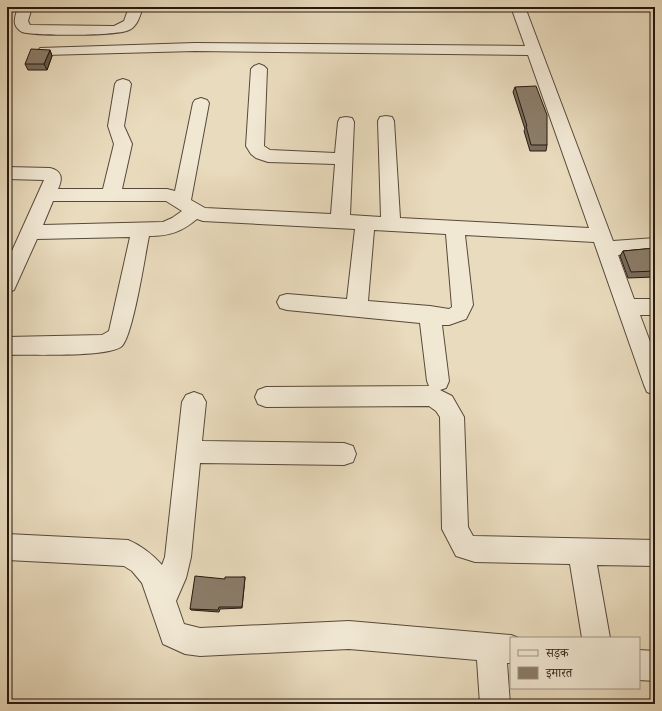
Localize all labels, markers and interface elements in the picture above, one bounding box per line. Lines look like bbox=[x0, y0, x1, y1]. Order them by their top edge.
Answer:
legend bbox=[510, 637, 640, 689]
text: सड़क bbox=[545, 646, 570, 661]
text: इमारत bbox=[545, 666, 573, 681]

